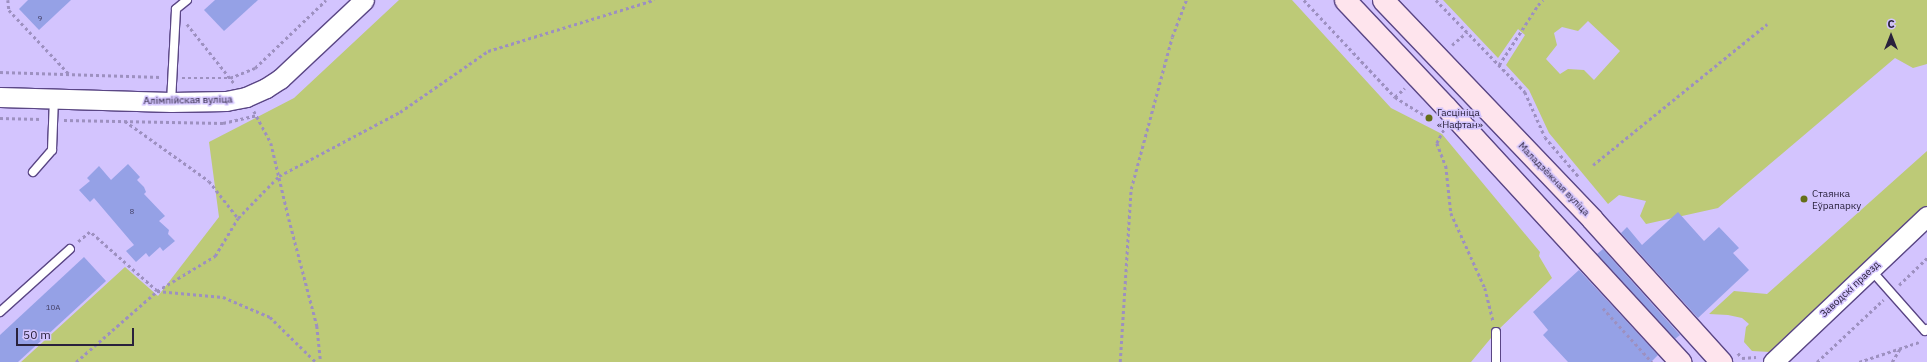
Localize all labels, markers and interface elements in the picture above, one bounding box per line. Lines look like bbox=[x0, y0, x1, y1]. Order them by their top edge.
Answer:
house number: 9 bbox=[38, 14, 42, 24]
north arrow bbox=[1871, 16, 1911, 56]
text: С bbox=[1887, 17, 1895, 31]
street label: Алімпійская вуліца bbox=[143, 93, 233, 107]
place label: Гасцініца «Нафтан» bbox=[1437, 106, 1483, 130]
marker: Гасцініца «Нафтан» bbox=[1424, 113, 1434, 123]
street label: Маладзёжная вуліца bbox=[1516, 140, 1592, 218]
place label: Стаянка Еўрапарку bbox=[1812, 187, 1861, 210]
marker: Стаянка Еўрапарку bbox=[1799, 194, 1809, 204]
house number: 8 bbox=[130, 207, 134, 217]
street label: Заводскі праезд bbox=[1818, 258, 1882, 320]
house number: 10А bbox=[46, 303, 60, 313]
scale bar bbox=[18, 320, 136, 346]
text: 50 m bbox=[23, 327, 51, 342]

